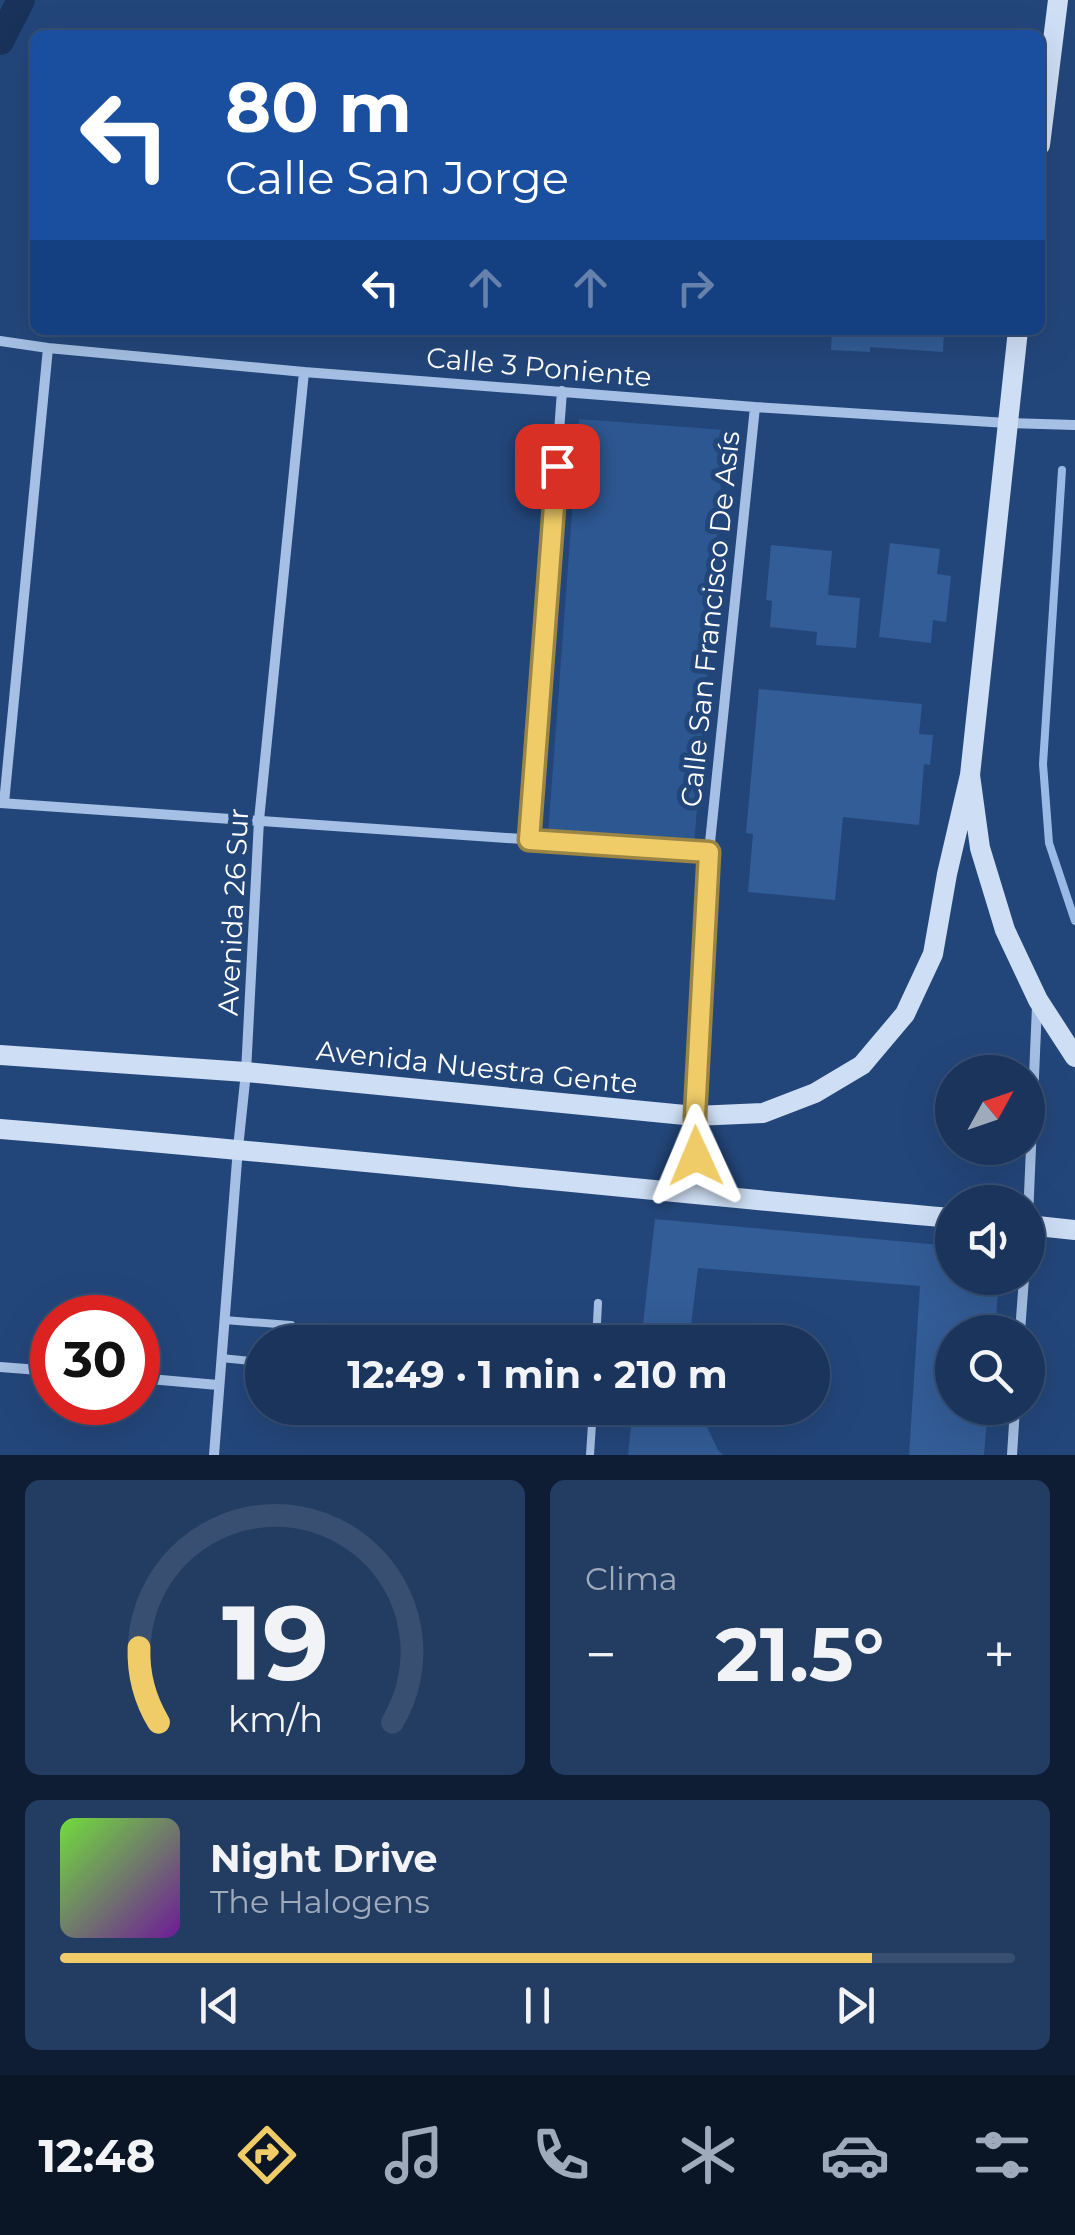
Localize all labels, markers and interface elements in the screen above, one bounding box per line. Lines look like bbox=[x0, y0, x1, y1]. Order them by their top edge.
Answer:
text: 80 m bbox=[225, 64, 412, 150]
icon: left bbox=[60, 70, 190, 200]
text: Calle San Jorge bbox=[225, 150, 569, 205]
icon: left bbox=[353, 260, 408, 315]
icon: ahead bbox=[458, 260, 513, 315]
icon: ahead bbox=[563, 260, 618, 315]
icon: right bbox=[668, 260, 723, 315]
street label: Calle 3 Poniente bbox=[425, 340, 653, 394]
pin bbox=[515, 424, 600, 509]
street label: Calle San Francisco De Asís bbox=[673, 429, 747, 809]
icon: arrive bbox=[530, 439, 585, 494]
street label: Avenida 26 Sur bbox=[211, 807, 255, 1017]
street label: Avenida Nuestra Gente bbox=[315, 1033, 639, 1101]
north arrow bbox=[935, 1055, 1045, 1165]
map controls bbox=[935, 1055, 1045, 1425]
position arrow bbox=[644, 1104, 748, 1208]
button: sound bbox=[935, 1185, 1045, 1295]
speed limit sign: 30 bbox=[30, 1295, 160, 1425]
button: search bbox=[935, 1315, 1045, 1425]
text: 12:49 · 1 min · 210 m bbox=[347, 1351, 728, 1398]
text: Clima bbox=[585, 1559, 678, 1598]
text: 19 bbox=[221, 1579, 329, 1706]
text: 21.5° bbox=[716, 1608, 884, 1700]
text: − bbox=[585, 1621, 617, 1688]
text: + bbox=[983, 1621, 1015, 1688]
text: km/h bbox=[227, 1697, 323, 1741]
text: Night Drive bbox=[210, 1835, 437, 1882]
text: The Halogens bbox=[210, 1882, 430, 1921]
icon: previous bbox=[192, 1978, 247, 2033]
icon: pause bbox=[510, 1978, 565, 2033]
icon: next bbox=[828, 1978, 883, 2033]
icon: directions bbox=[232, 2120, 302, 2190]
icon: music bbox=[379, 2120, 449, 2190]
icon: phone bbox=[526, 2120, 596, 2190]
icon: climate bbox=[673, 2120, 743, 2190]
icon: car bbox=[820, 2120, 890, 2190]
icon: filters bbox=[967, 2120, 1037, 2190]
text: 12:48 bbox=[38, 2128, 156, 2183]

